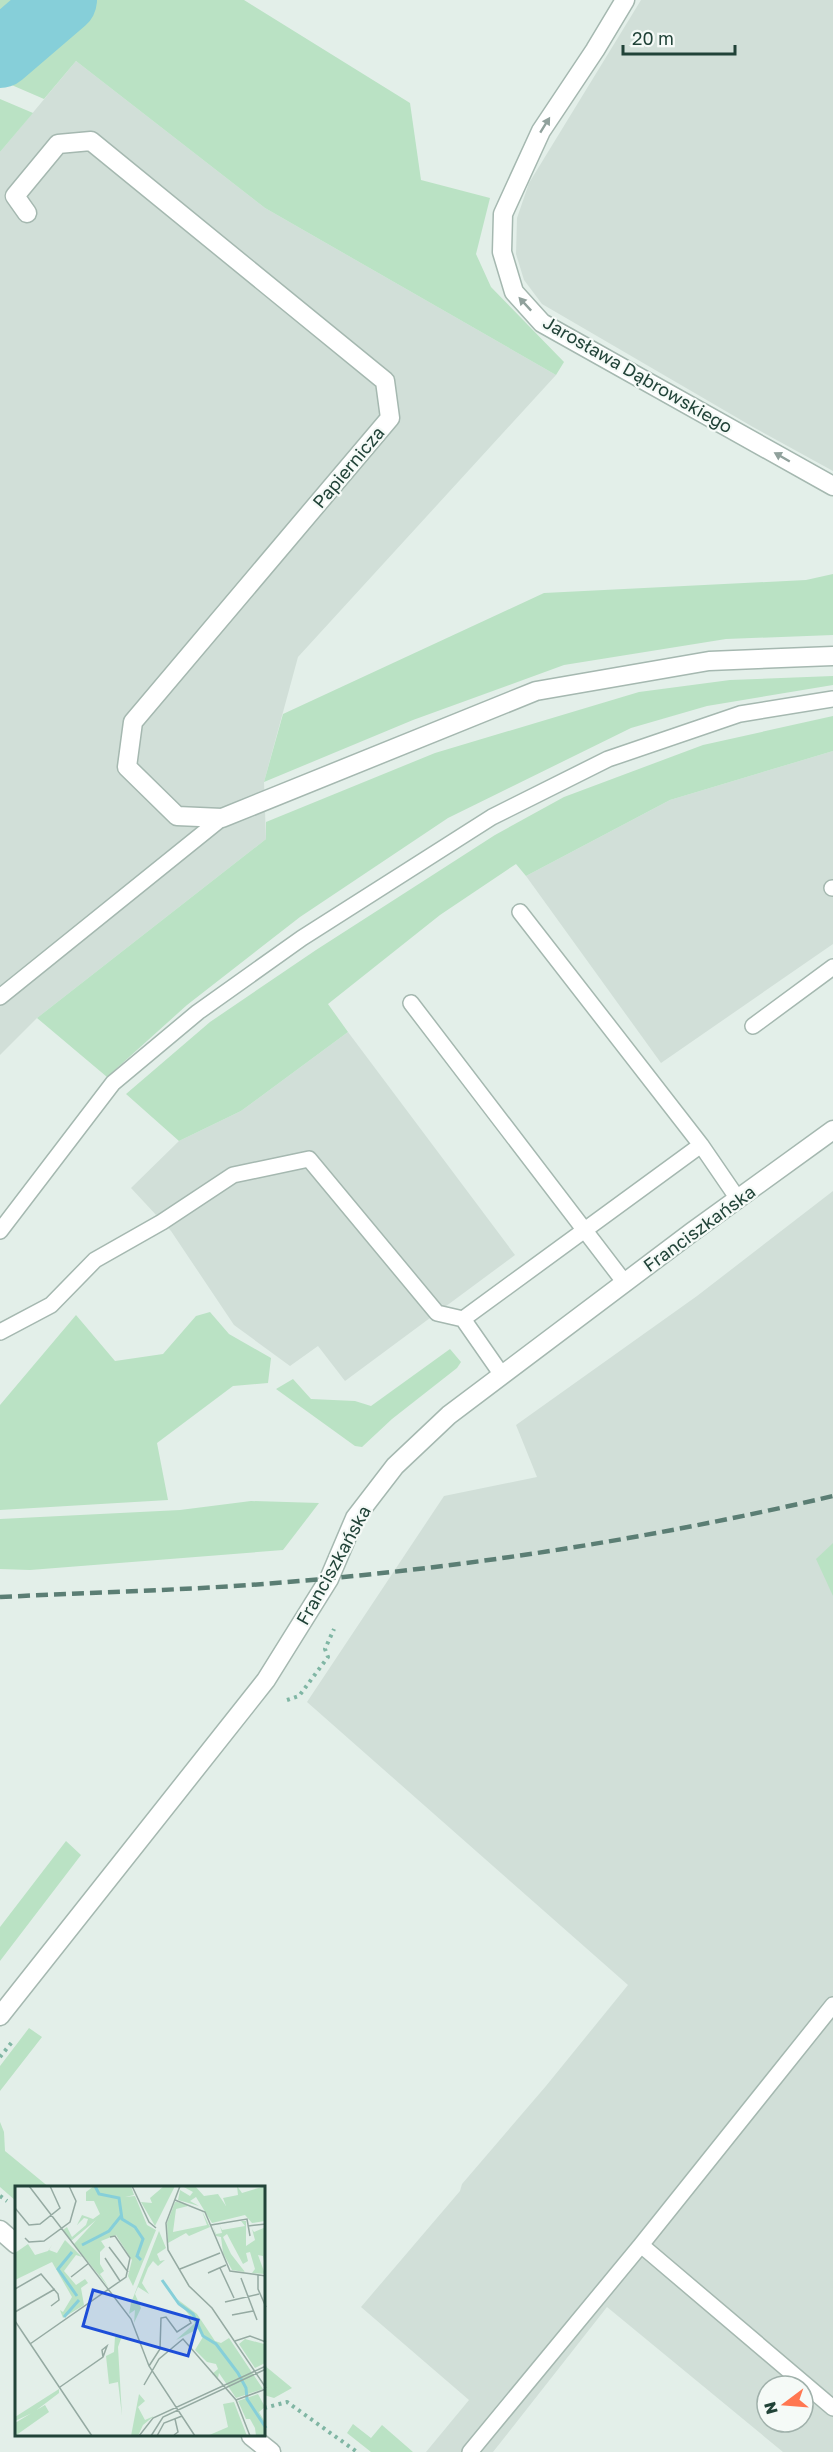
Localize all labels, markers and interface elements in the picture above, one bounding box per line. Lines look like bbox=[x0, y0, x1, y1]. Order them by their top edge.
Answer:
scale bar bbox=[623, 18, 736, 56]
text: 20 m bbox=[632, 27, 674, 49]
one-way arrow bbox=[540, 117, 551, 133]
one-way arrow bbox=[519, 297, 532, 312]
street label: Jarosława Dąbrowskiego bbox=[539, 311, 737, 437]
street label: Papiernicza bbox=[307, 422, 389, 512]
one-way arrow bbox=[774, 451, 790, 462]
street label: Franciszkańska bbox=[639, 1180, 759, 1276]
street label: Franciszkańska bbox=[291, 1501, 375, 1629]
inset map bbox=[15, 2186, 266, 2437]
north arrow bbox=[755, 2374, 815, 2434]
text: N bbox=[759, 2400, 782, 2417]

